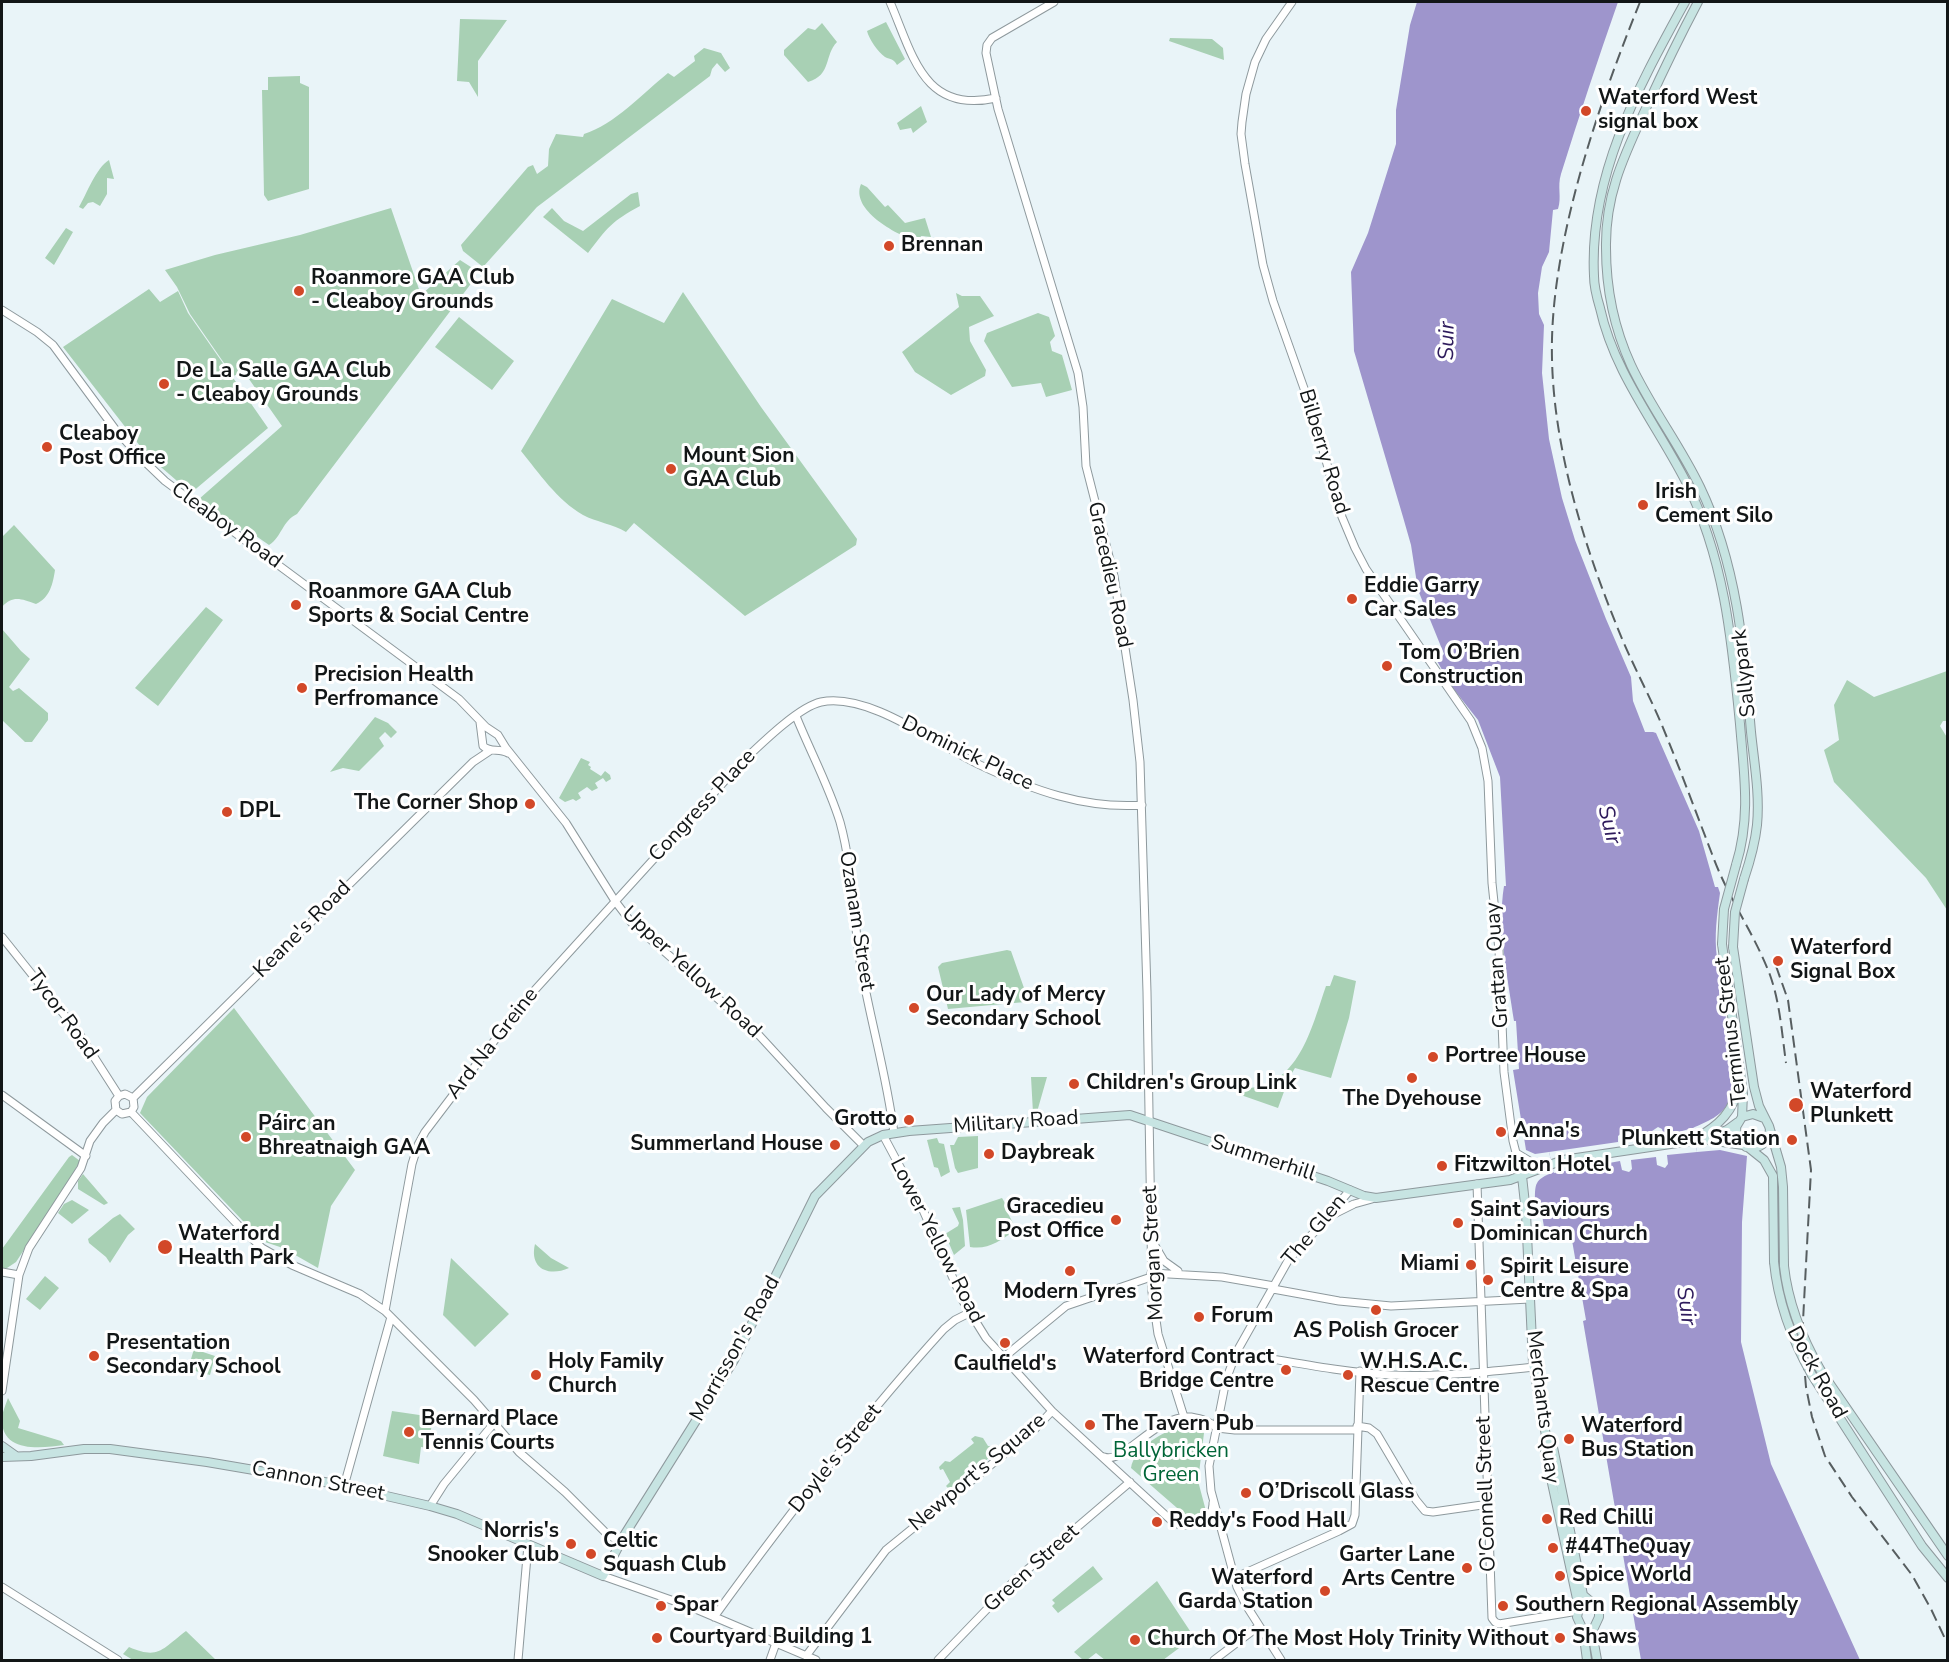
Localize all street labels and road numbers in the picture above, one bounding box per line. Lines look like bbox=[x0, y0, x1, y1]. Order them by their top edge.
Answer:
street label: Bilberry Road bbox=[1292, 386, 1354, 518]
street label: Cleaboy Road bbox=[165, 477, 287, 575]
street label: Gracedieu Road bbox=[1081, 500, 1137, 650]
street label: Sallypark bbox=[1728, 628, 1762, 718]
street label: Dominick Place bbox=[897, 711, 1037, 797]
street label: Congress Place bbox=[644, 744, 762, 868]
street label: Ozanam Street bbox=[833, 850, 879, 992]
street label: Keane's Road bbox=[249, 876, 357, 984]
street label: Grattan Quay bbox=[1481, 901, 1515, 1029]
street label: Upper Yellow Road bbox=[616, 902, 766, 1044]
street label: Terminus Street bbox=[1710, 955, 1754, 1107]
street label: Tycor Road bbox=[21, 965, 103, 1065]
street label: Ard Na Greine bbox=[442, 983, 544, 1105]
street label: Military Road bbox=[952, 1106, 1080, 1140]
street label: Summerhill bbox=[1207, 1130, 1319, 1188]
street label: Lower Yellow Road bbox=[883, 1154, 989, 1328]
street label: Morgan Street bbox=[1138, 1185, 1170, 1321]
street label: The Glen bbox=[1278, 1190, 1352, 1272]
street label: Morrisson's Road bbox=[686, 1272, 786, 1426]
street label: Dock Road bbox=[1780, 1322, 1852, 1424]
street label: Merchants Quay bbox=[1520, 1329, 1564, 1485]
street label: Doyle's Street bbox=[784, 1400, 888, 1518]
street label: Newport's Square bbox=[905, 1409, 1051, 1537]
street label: O'Connell Street bbox=[1472, 1416, 1502, 1572]
street label: Cannon Street bbox=[249, 1457, 387, 1507]
street label: Green Street bbox=[979, 1520, 1085, 1618]

